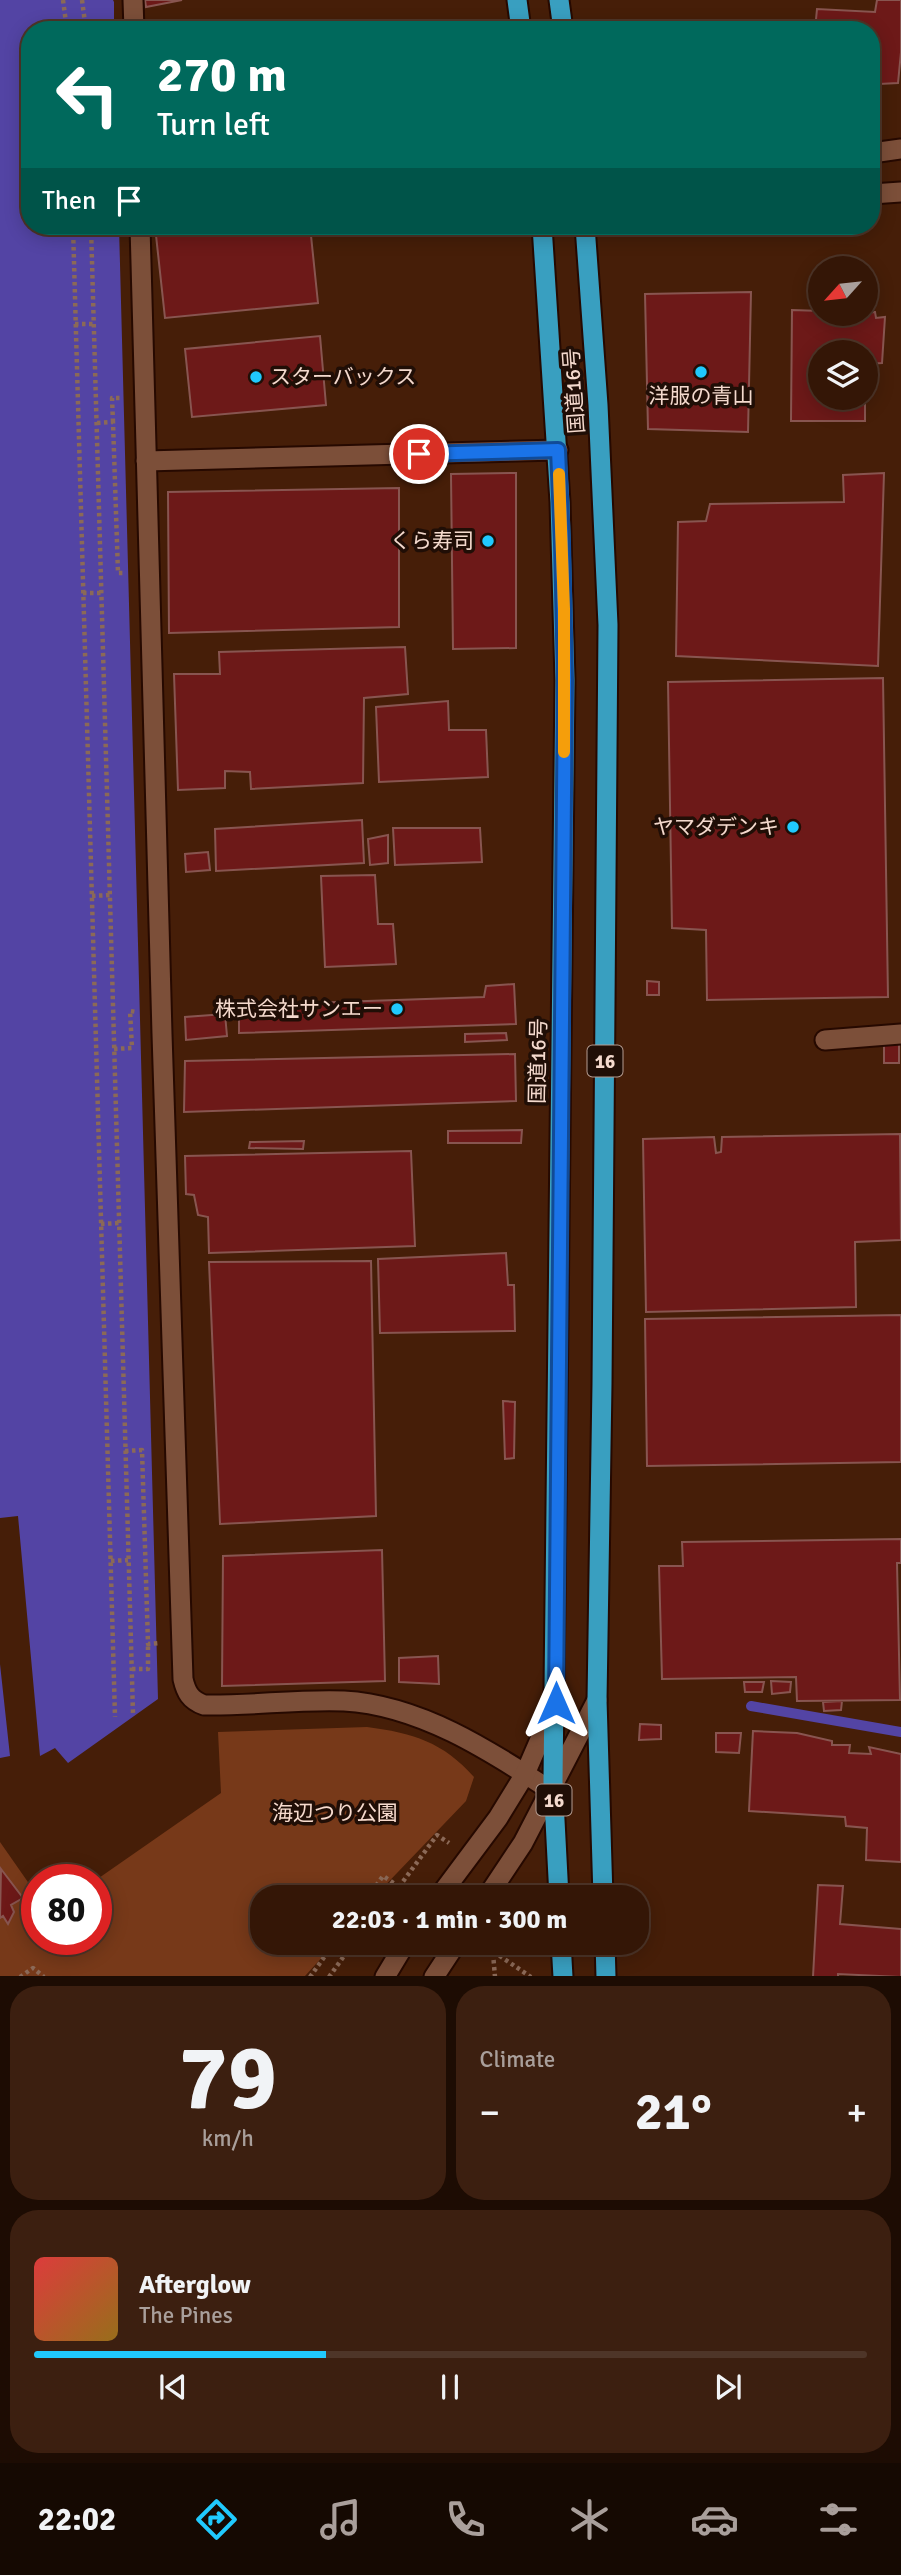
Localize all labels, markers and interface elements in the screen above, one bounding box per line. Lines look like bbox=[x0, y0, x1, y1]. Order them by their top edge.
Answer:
text: 270 m bbox=[157, 45, 287, 105]
icon: left bbox=[42, 49, 133, 140]
text: Turn left bbox=[157, 105, 270, 144]
icon: arrive bbox=[110, 182, 148, 220]
text: Then bbox=[42, 185, 96, 217]
north arrow bbox=[808, 256, 878, 326]
map controls bbox=[808, 256, 878, 410]
button: layers bbox=[808, 340, 878, 410]
street label: 国道16号 bbox=[558, 347, 590, 435]
place label: スターバックス bbox=[270, 364, 416, 390]
marker: 洋服の青山 bbox=[693, 364, 709, 380]
marker: スターバックス bbox=[248, 369, 264, 385]
place label: 洋服の青山 bbox=[649, 383, 754, 409]
pin bbox=[389, 424, 449, 484]
icon: arrive bbox=[400, 435, 438, 473]
place label: くら寿司 bbox=[390, 528, 474, 554]
marker: くら寿司 bbox=[480, 533, 496, 549]
place label: ヤマダデンキ bbox=[653, 814, 779, 840]
marker: ヤマダデンキ bbox=[785, 819, 801, 835]
place label: 株式会社サンエー bbox=[215, 996, 383, 1022]
marker: 株式会社サンエー bbox=[389, 1001, 405, 1017]
street label: 国道16号 bbox=[524, 1018, 552, 1104]
road number: 16 bbox=[588, 1046, 622, 1077]
position arrow bbox=[519, 1666, 593, 1740]
road number: 16 bbox=[536, 1784, 572, 1816]
park label: 海辺つり公園 bbox=[272, 1800, 398, 1826]
speed limit sign: 80 bbox=[21, 1864, 112, 1955]
text: 22:03 · 1 min · 300 m bbox=[332, 1904, 567, 1936]
text: 79 bbox=[179, 2022, 277, 2135]
text: Climate bbox=[480, 2045, 555, 2074]
text: 21° bbox=[635, 2080, 712, 2144]
text: − bbox=[480, 2089, 500, 2136]
text: + bbox=[846, 2089, 867, 2136]
text: km/h bbox=[202, 2124, 254, 2153]
text: Afterglow bbox=[139, 2269, 251, 2301]
text: The Pines bbox=[139, 2301, 233, 2330]
icon: previous bbox=[154, 2368, 192, 2406]
icon: pause bbox=[431, 2368, 469, 2406]
icon: next bbox=[709, 2368, 747, 2406]
icon: directions bbox=[192, 2495, 241, 2544]
icon: music bbox=[316, 2495, 365, 2544]
icon: phone bbox=[441, 2495, 490, 2544]
icon: climate bbox=[565, 2495, 614, 2544]
icon: car bbox=[690, 2495, 739, 2544]
icon: filters bbox=[814, 2495, 863, 2544]
text: 22:02 bbox=[38, 2500, 116, 2539]

